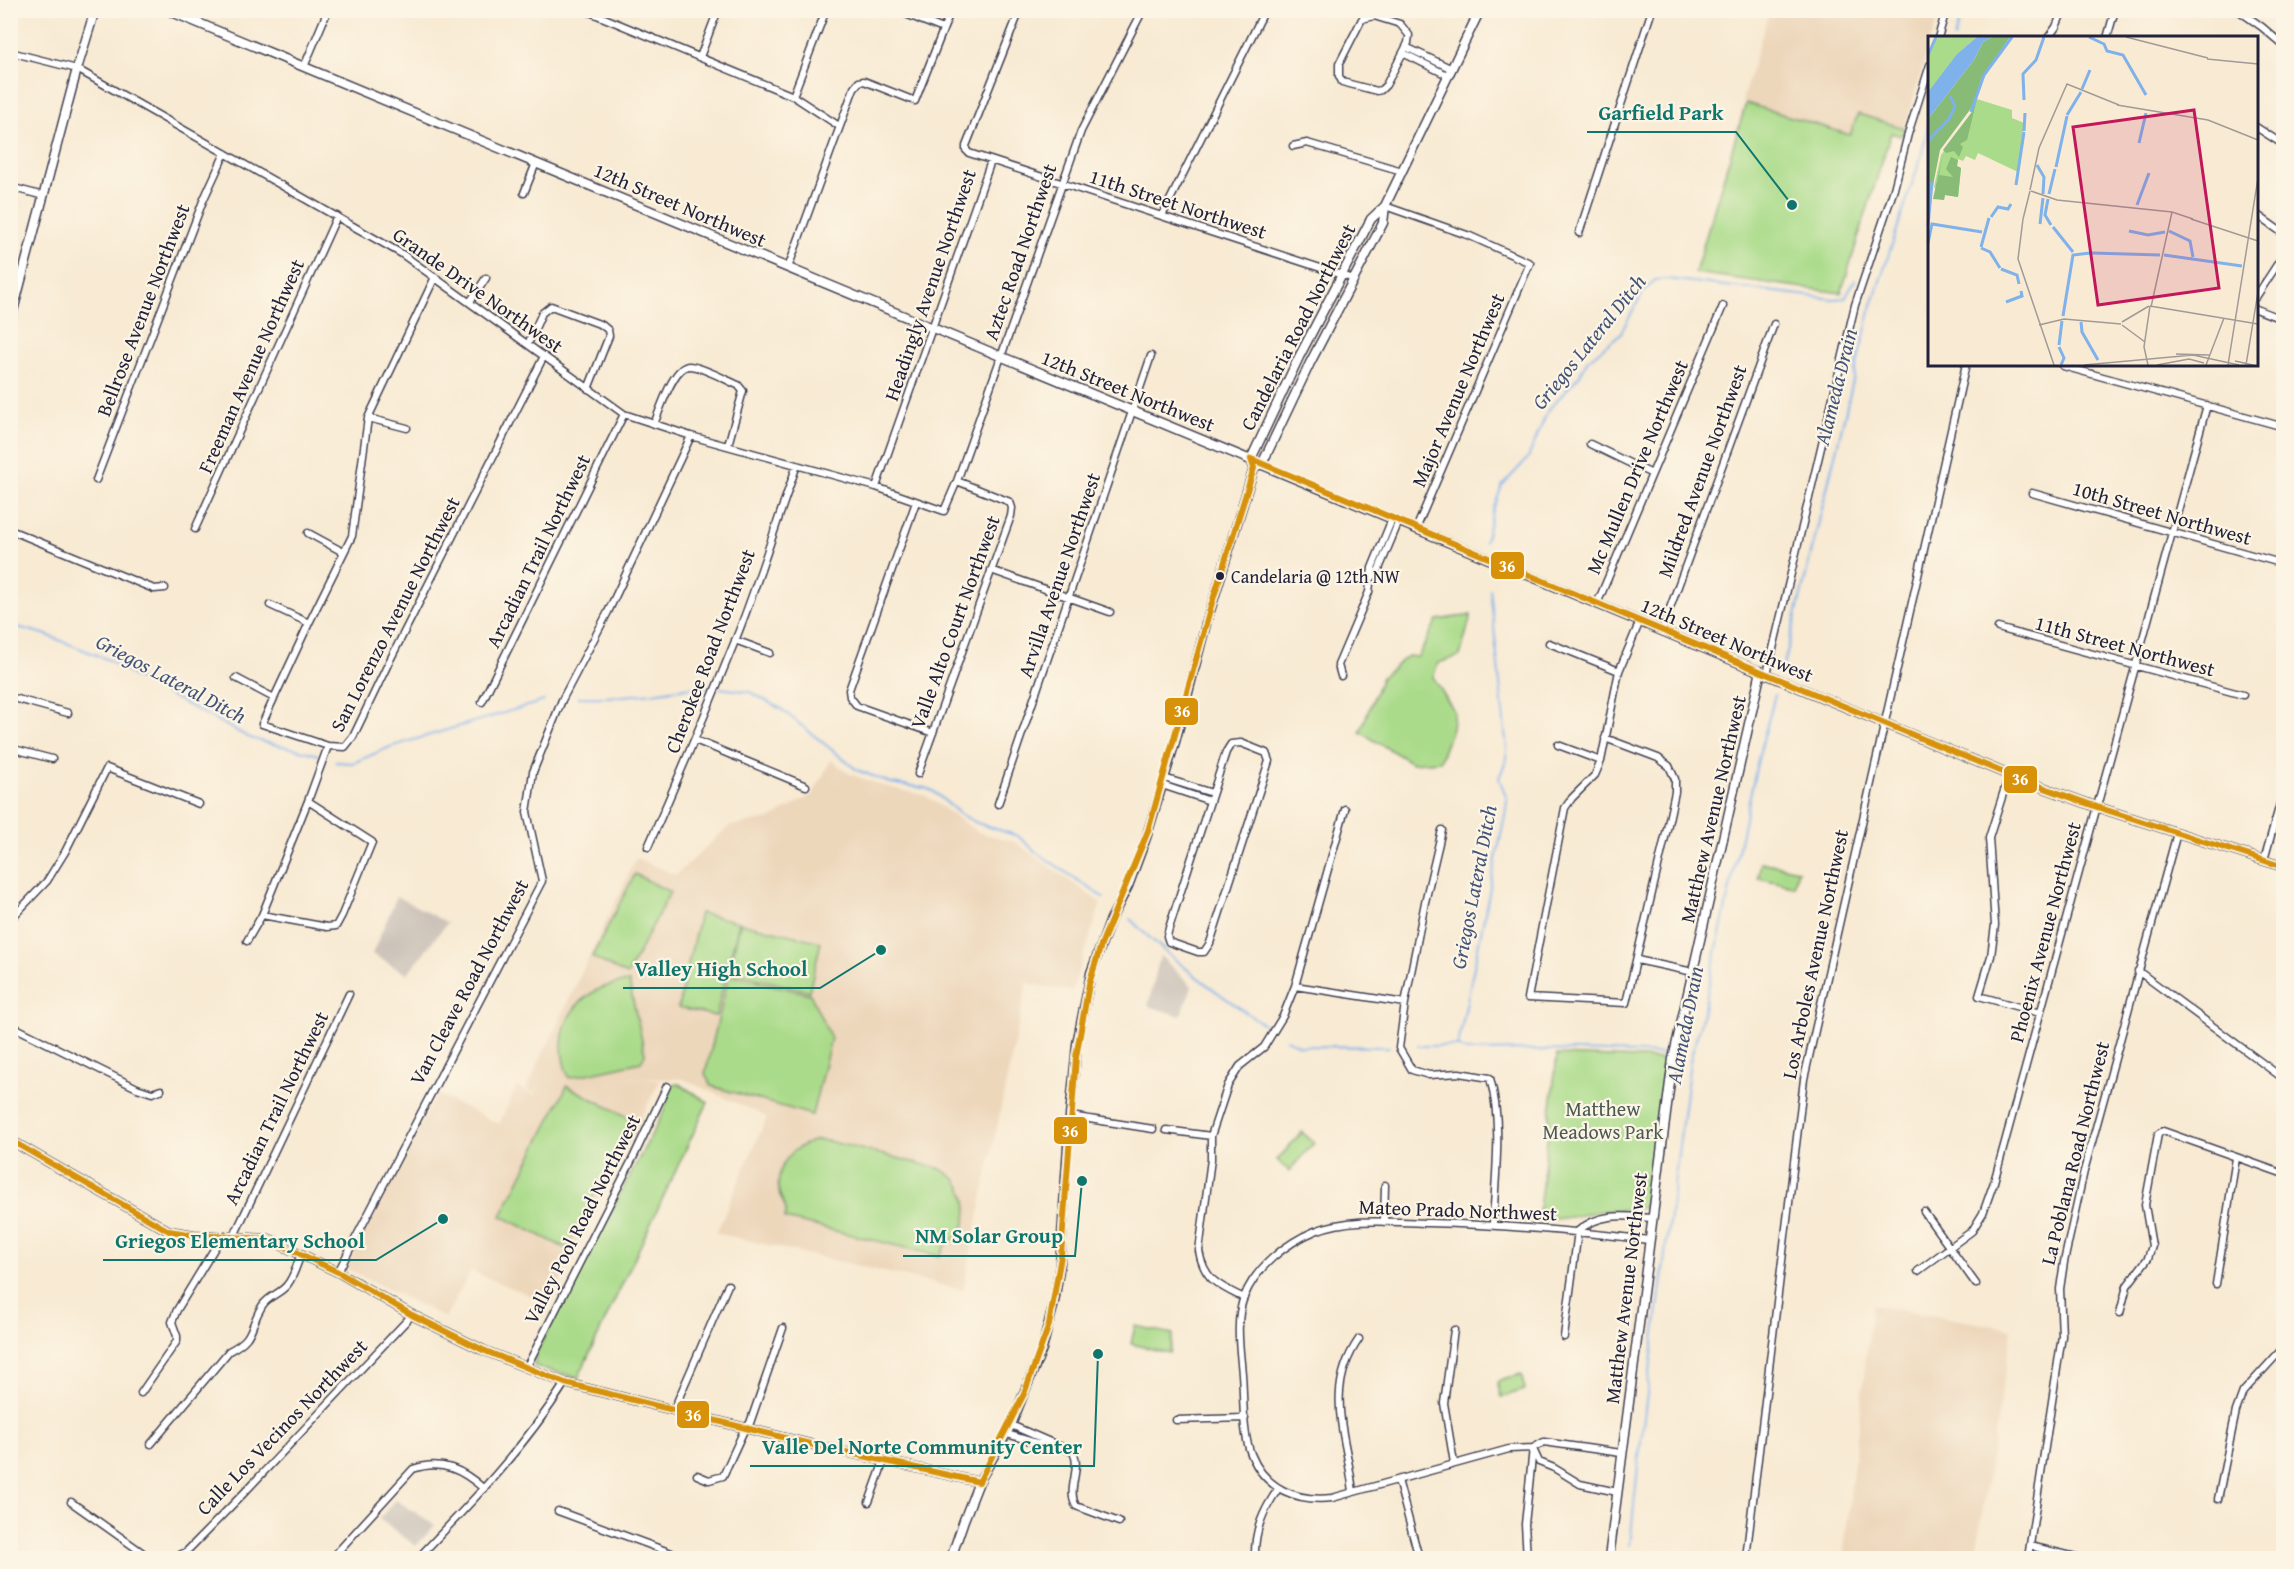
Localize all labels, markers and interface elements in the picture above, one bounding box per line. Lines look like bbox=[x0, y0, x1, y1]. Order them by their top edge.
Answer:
inset map bbox=[1928, 36, 2258, 366]
callout: Garfield Park bbox=[1587, 93, 1736, 132]
text: Garfield Park bbox=[1598, 97, 1725, 128]
street label: 12th Street Northwest bbox=[589, 155, 771, 254]
street label: Aztec Road Northwest bbox=[976, 160, 1063, 344]
street label: 11th Street Northwest bbox=[1086, 161, 1271, 246]
street label: Headingly Avenue Northwest bbox=[876, 165, 983, 405]
street label: Bellrose Avenue Northwest bbox=[89, 199, 197, 420]
street label: Candelaria Road Northwest bbox=[1233, 218, 1362, 435]
street label: Grande Drive Northwest bbox=[387, 220, 569, 359]
street label: Freeman Avenue Northwest bbox=[190, 254, 311, 478]
water label: Griegos Lateral Ditch bbox=[1524, 267, 1653, 416]
street label: Major Avenue Northwest bbox=[1404, 288, 1512, 491]
water label: Alameda Drain bbox=[1806, 325, 1865, 449]
street label: 12th Street Northwest bbox=[1037, 342, 1219, 439]
street label: Mc Mullen Drive Northwest bbox=[1578, 355, 1695, 579]
street label: Mildred Avenue Northwest bbox=[1650, 360, 1754, 581]
street label: Arcadian Trail Northwest bbox=[478, 449, 597, 652]
street label: Arvilla Avenue Northwest bbox=[1010, 469, 1107, 681]
street label: 10th Street Northwest bbox=[2069, 473, 2255, 552]
street label: San Lorenzo Avenue Northwest bbox=[322, 491, 467, 736]
street label: Valle Alto Court Northwest bbox=[902, 511, 1007, 733]
street label: Cherokee Road Northwest bbox=[657, 544, 762, 757]
line badge: 36 bbox=[1490, 551, 1525, 580]
text: 36 bbox=[1499, 554, 1515, 578]
place label: Candelaria @ 12th NW bbox=[1231, 563, 1400, 590]
marker: Candelaria @ 12th NW bbox=[1214, 570, 1226, 582]
street label: 12th Street Northwest bbox=[1636, 590, 1818, 689]
street label: 11th Street Northwest bbox=[2032, 608, 2218, 683]
water label: Griegos Lateral Ditch bbox=[91, 626, 252, 731]
street label: Matthew Avenue Northwest bbox=[1672, 692, 1753, 926]
line badge: 36 bbox=[1164, 697, 1199, 726]
text: 36 bbox=[1174, 699, 1190, 723]
line badge: 36 bbox=[2003, 765, 2038, 794]
text: 36 bbox=[2012, 767, 2028, 791]
water label: Griegos Lateral Ditch bbox=[1442, 802, 1505, 972]
street label: Phoenix Avenue Northwest bbox=[2001, 819, 2088, 1045]
street label: Los Arboles Avenue Northwest bbox=[1774, 826, 1855, 1081]
street label: Van Cleave Road Northwest bbox=[402, 874, 535, 1090]
callout: Valley High School bbox=[623, 949, 820, 988]
text: Valley High School bbox=[634, 953, 808, 984]
water label: Alameda Drain bbox=[1658, 963, 1711, 1087]
street label: Arcadian Trail Northwest bbox=[216, 1006, 335, 1209]
street label: La Poblana Road Northwest bbox=[2033, 1038, 2116, 1268]
park label: Matthew Meadows Park bbox=[1543, 1094, 1664, 1146]
street label: Valley Pool Road Northwest bbox=[516, 1109, 647, 1329]
line badge: 36 bbox=[1053, 1116, 1088, 1145]
text: 36 bbox=[1062, 1119, 1078, 1143]
street label: Matthew Avenue Northwest bbox=[1597, 1171, 1654, 1405]
street label: Mateo Prado Northwest bbox=[1358, 1192, 1558, 1227]
callout: NM Solar Group bbox=[903, 1217, 1075, 1256]
text: NM Solar Group bbox=[915, 1220, 1063, 1251]
callout: Griegos Elementary School bbox=[103, 1221, 376, 1260]
text: Griegos Elementary School bbox=[115, 1225, 365, 1256]
street label: Calle Los Vecinos Northwest bbox=[190, 1332, 374, 1521]
line badge: 36 bbox=[676, 1400, 710, 1429]
text: 36 bbox=[685, 1403, 701, 1427]
callout: Valle Del Norte Community Center bbox=[750, 1427, 1094, 1466]
text: Valle Del Norte Community Center bbox=[762, 1431, 1082, 1462]

